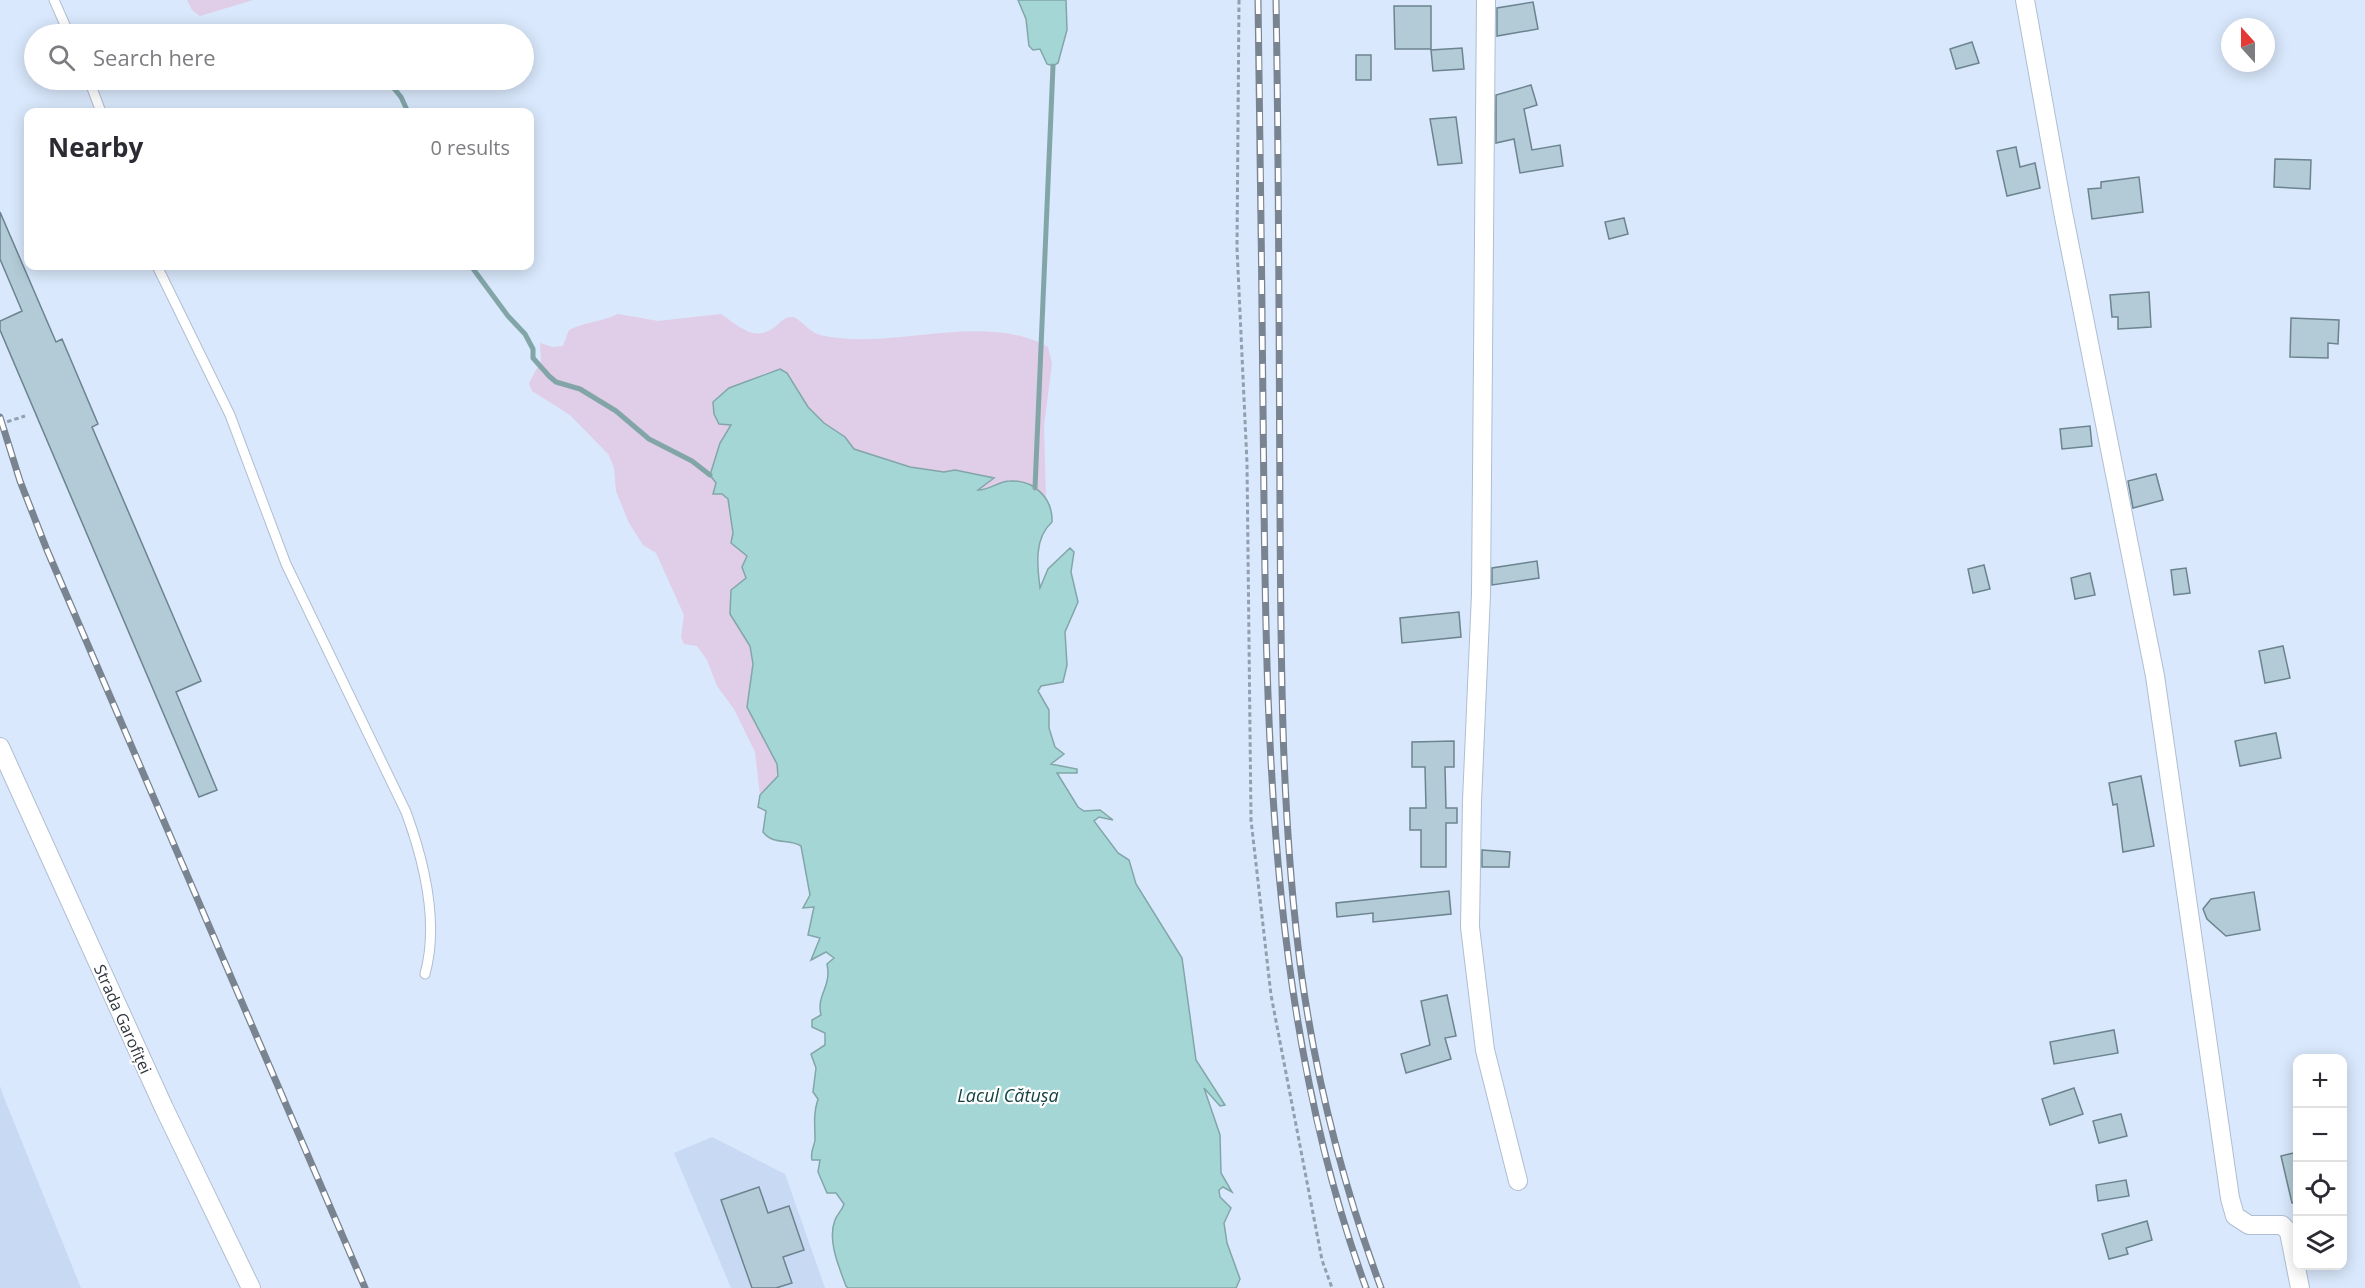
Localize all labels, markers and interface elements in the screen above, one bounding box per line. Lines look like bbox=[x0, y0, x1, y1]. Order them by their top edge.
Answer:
north arrow bbox=[2221, 18, 2275, 72]
search box bbox=[24, 24, 534, 90]
icon: search bbox=[45, 41, 78, 74]
text: Search here bbox=[93, 42, 216, 72]
text: Nearby bbox=[48, 129, 143, 165]
text: 0 results bbox=[430, 134, 510, 161]
street label: Strada Garofiței bbox=[89, 961, 157, 1077]
map controls bbox=[2293, 1054, 2347, 1270]
button: + bbox=[2293, 1054, 2347, 1108]
water label: Lacul Cătușa bbox=[957, 1083, 1059, 1107]
button: − bbox=[2293, 1108, 2347, 1162]
button: locate bbox=[2293, 1162, 2347, 1216]
button: layers bbox=[2293, 1216, 2347, 1270]

